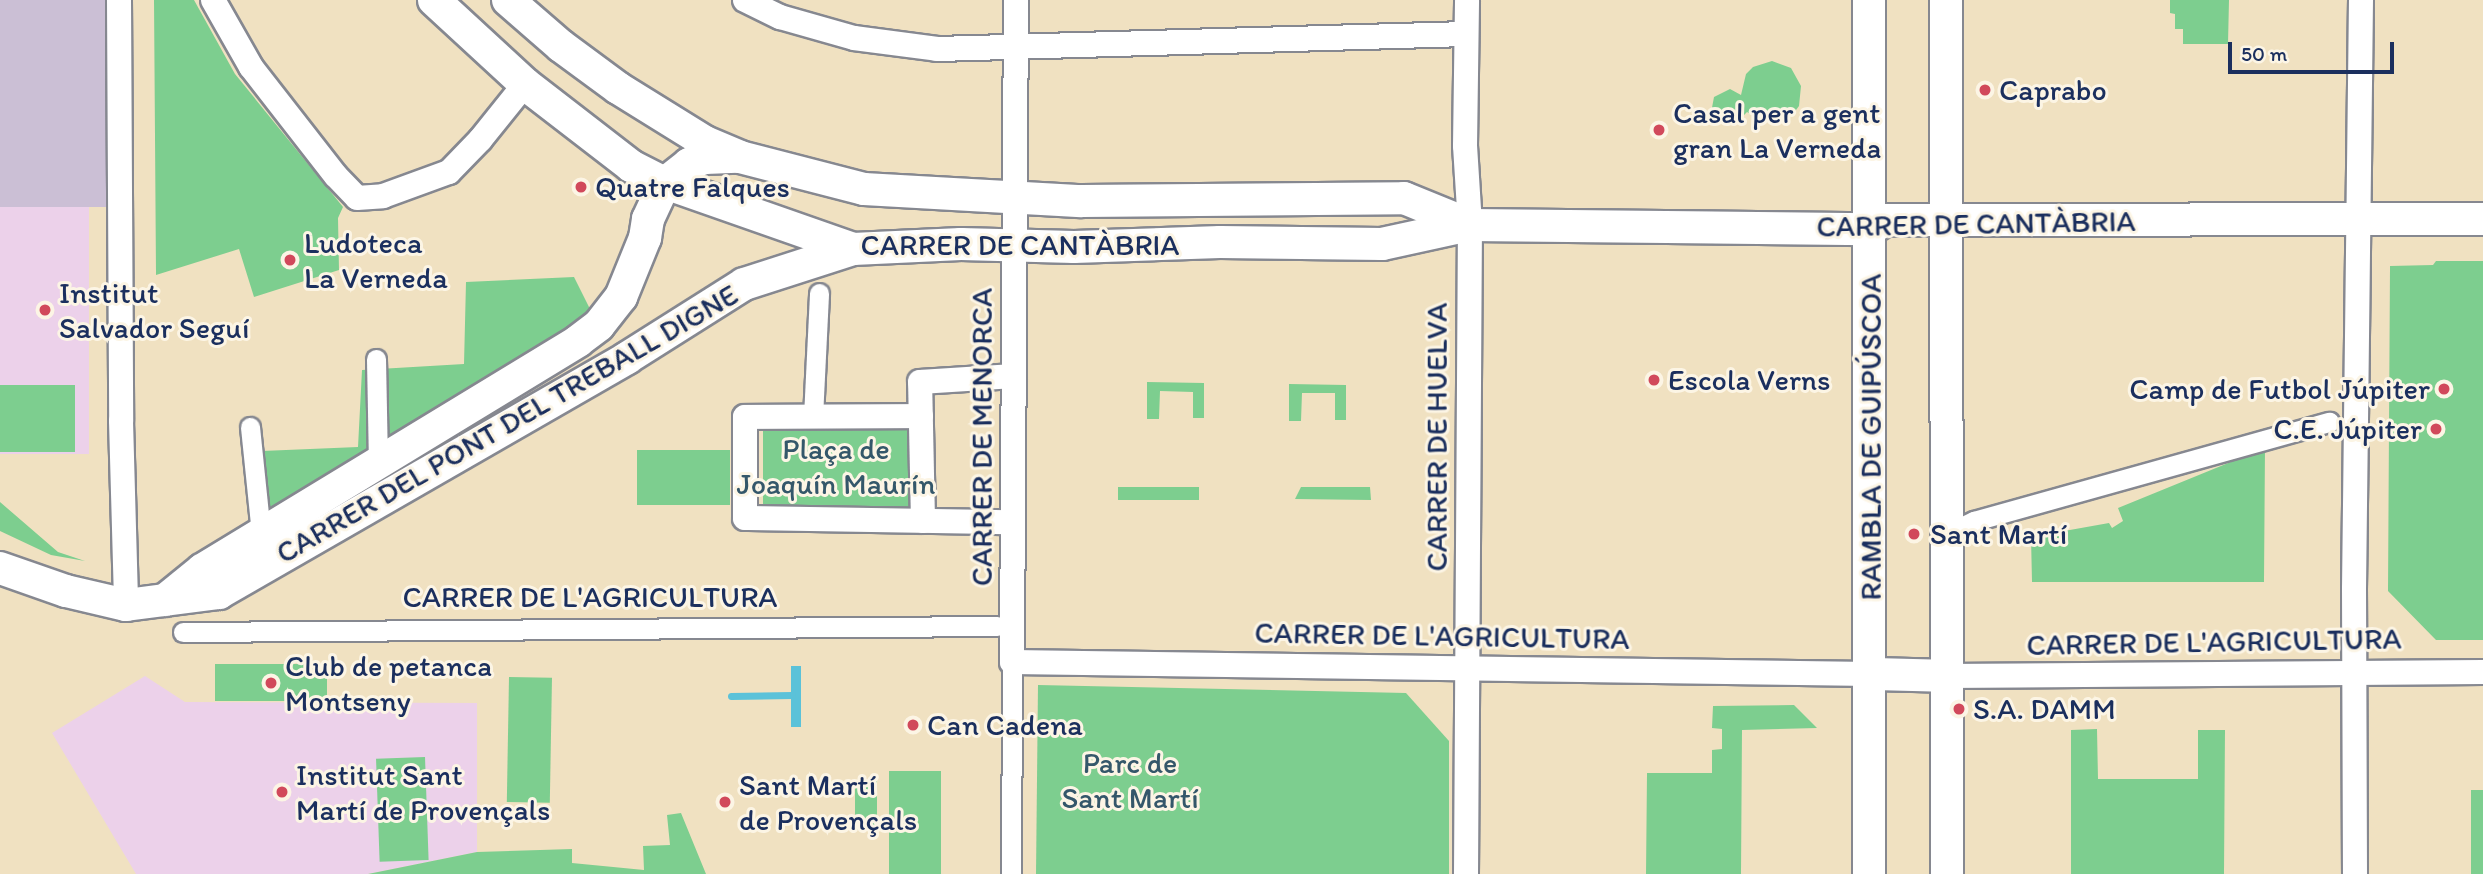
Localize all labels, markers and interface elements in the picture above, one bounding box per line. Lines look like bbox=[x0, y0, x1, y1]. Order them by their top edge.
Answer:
scale bar bbox=[2231, 28, 2397, 72]
text: 50 m bbox=[2241, 41, 2287, 66]
place label: Caprabo bbox=[1999, 72, 2107, 108]
marker: Caprabo bbox=[1977, 82, 1993, 98]
place label: Casal per a gent gran La Verneda bbox=[1673, 95, 1881, 166]
marker: Casal per a gent gran La Verneda bbox=[1651, 122, 1667, 138]
place label: Quatre Falques bbox=[595, 169, 790, 205]
marker: Quatre Falques bbox=[573, 179, 589, 195]
street label: CARRER DE CANTÀBRIA bbox=[1816, 203, 2136, 245]
place label: Ludoteca La Verneda bbox=[304, 225, 446, 296]
street label: CARRER DE CANTÀBRIA bbox=[860, 227, 1180, 263]
marker: Ludoteca La Verneda bbox=[282, 252, 298, 268]
street label: RAMBLA DE GUIPÚSCOA bbox=[1853, 273, 1889, 601]
place label: Institut Salvador Seguí bbox=[59, 275, 249, 346]
street label: CARRER DEL PONT DEL TREBALL DIGNE bbox=[267, 275, 747, 573]
street label: CARRER DE MENORCA bbox=[964, 287, 1000, 587]
marker: Institut Salvador Seguí bbox=[37, 302, 53, 318]
street label: CARRER DE HUELVA bbox=[1419, 302, 1455, 572]
place label: Escola Verns bbox=[1668, 362, 1829, 398]
place label: Camp de Futbol Júpiter bbox=[2130, 371, 2430, 407]
marker: Escola Verns bbox=[1646, 372, 1662, 388]
marker: Camp de Futbol Júpiter bbox=[2436, 381, 2452, 397]
place label: C.E. Júpiter bbox=[2273, 411, 2422, 447]
marker: C.E. Júpiter bbox=[2428, 421, 2444, 437]
park label: Plaça de Joaquín Maurín bbox=[737, 431, 935, 502]
place label: Sant Martí bbox=[1930, 516, 2067, 552]
marker: Sant Martí bbox=[1904, 524, 1924, 544]
street label: CARRER DE L'AGRICULTURA bbox=[402, 579, 778, 615]
street label: CARRER DE L'AGRICULTURA bbox=[1254, 615, 1630, 657]
street label: CARRER DE L'AGRICULTURA bbox=[2026, 621, 2402, 663]
place label: Club de petanca Montseny bbox=[285, 648, 492, 718]
marker: Club de petanca Montseny bbox=[263, 675, 279, 691]
place label: S.A. DAMM bbox=[1973, 691, 2117, 727]
marker: S.A. DAMM bbox=[1951, 701, 1967, 717]
place label: Can Cadena bbox=[927, 707, 1083, 743]
marker: Can Cadena bbox=[905, 717, 921, 733]
park label: Parc de Sant Martí bbox=[1061, 745, 1199, 816]
place label: Institut Sant Martí de Provençals bbox=[296, 757, 551, 828]
place label: Sant Martí de Provençals bbox=[739, 767, 917, 838]
marker: Institut Sant Martí de Provençals bbox=[274, 784, 290, 800]
marker: Sant Martí de Provençals bbox=[717, 794, 733, 810]

